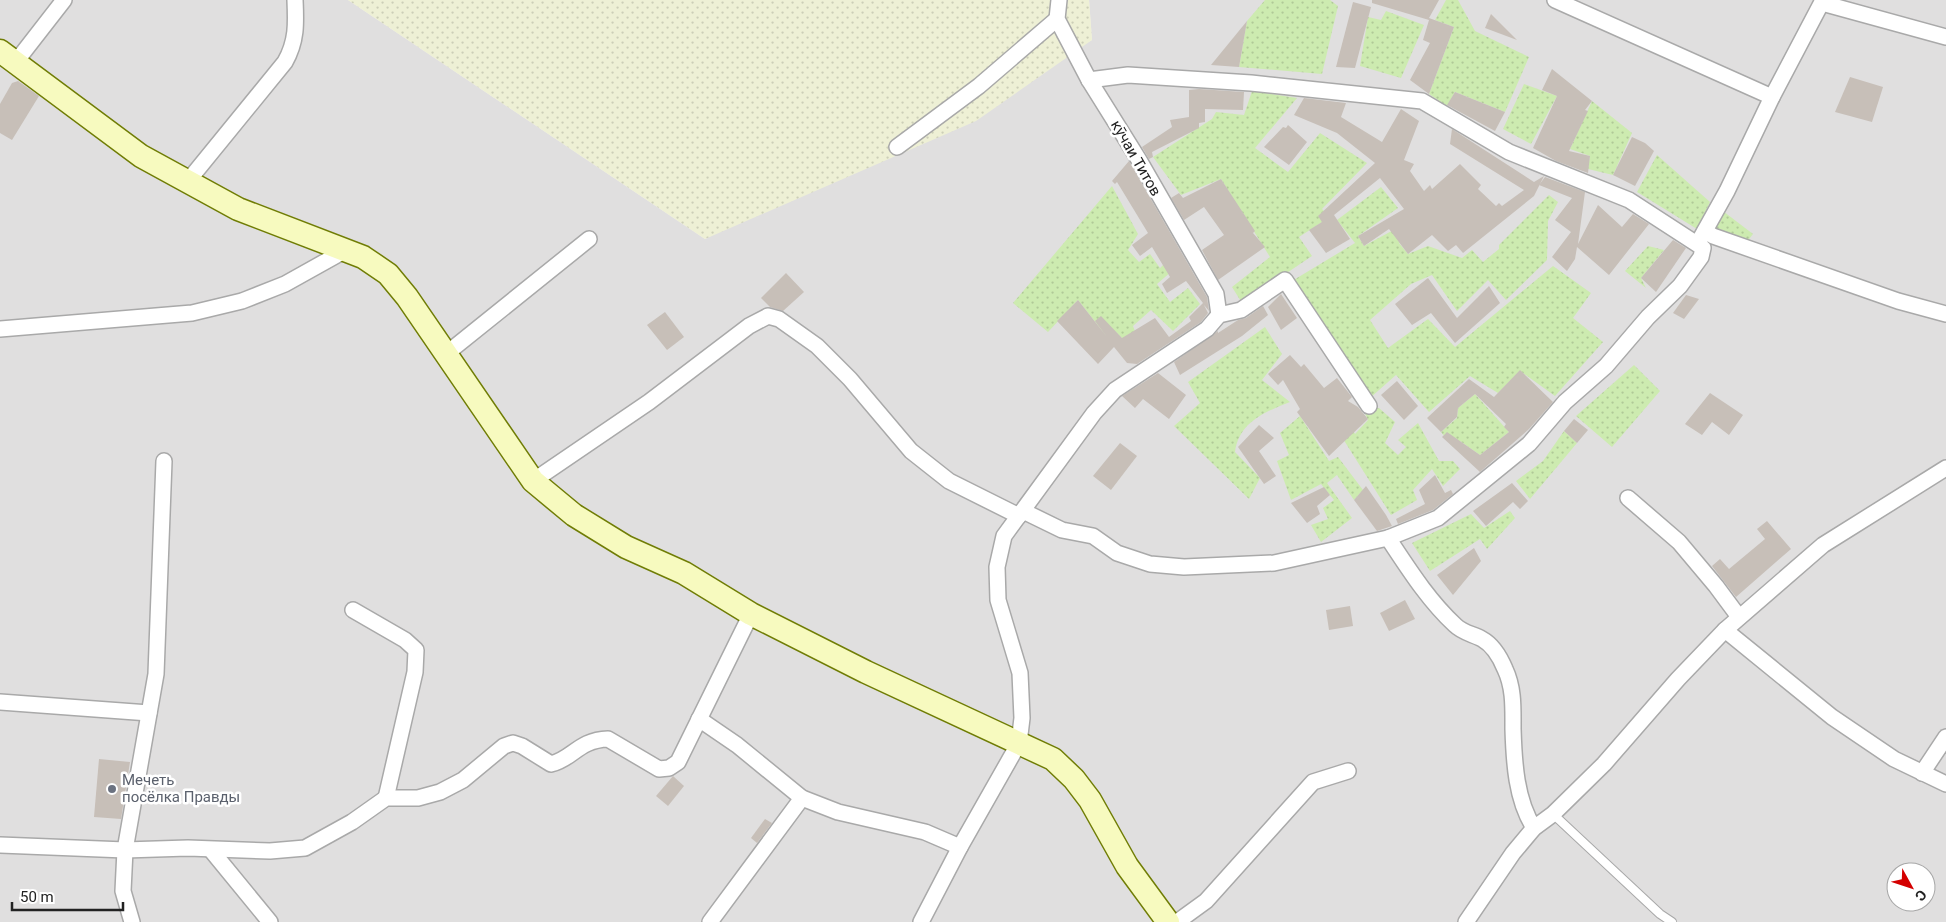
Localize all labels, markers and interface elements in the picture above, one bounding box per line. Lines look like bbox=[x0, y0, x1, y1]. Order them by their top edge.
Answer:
street label: кӯчаи Титов bbox=[1107, 117, 1165, 199]
place label: Мечеть посёлка Правды bbox=[122, 771, 240, 806]
marker: Мечеть посёлка Правды bbox=[106, 783, 118, 795]
north arrow bbox=[1886, 862, 1936, 912]
scale bar bbox=[12, 880, 124, 912]
text: С bbox=[1912, 887, 1930, 904]
text: 50 m bbox=[20, 888, 54, 906]

